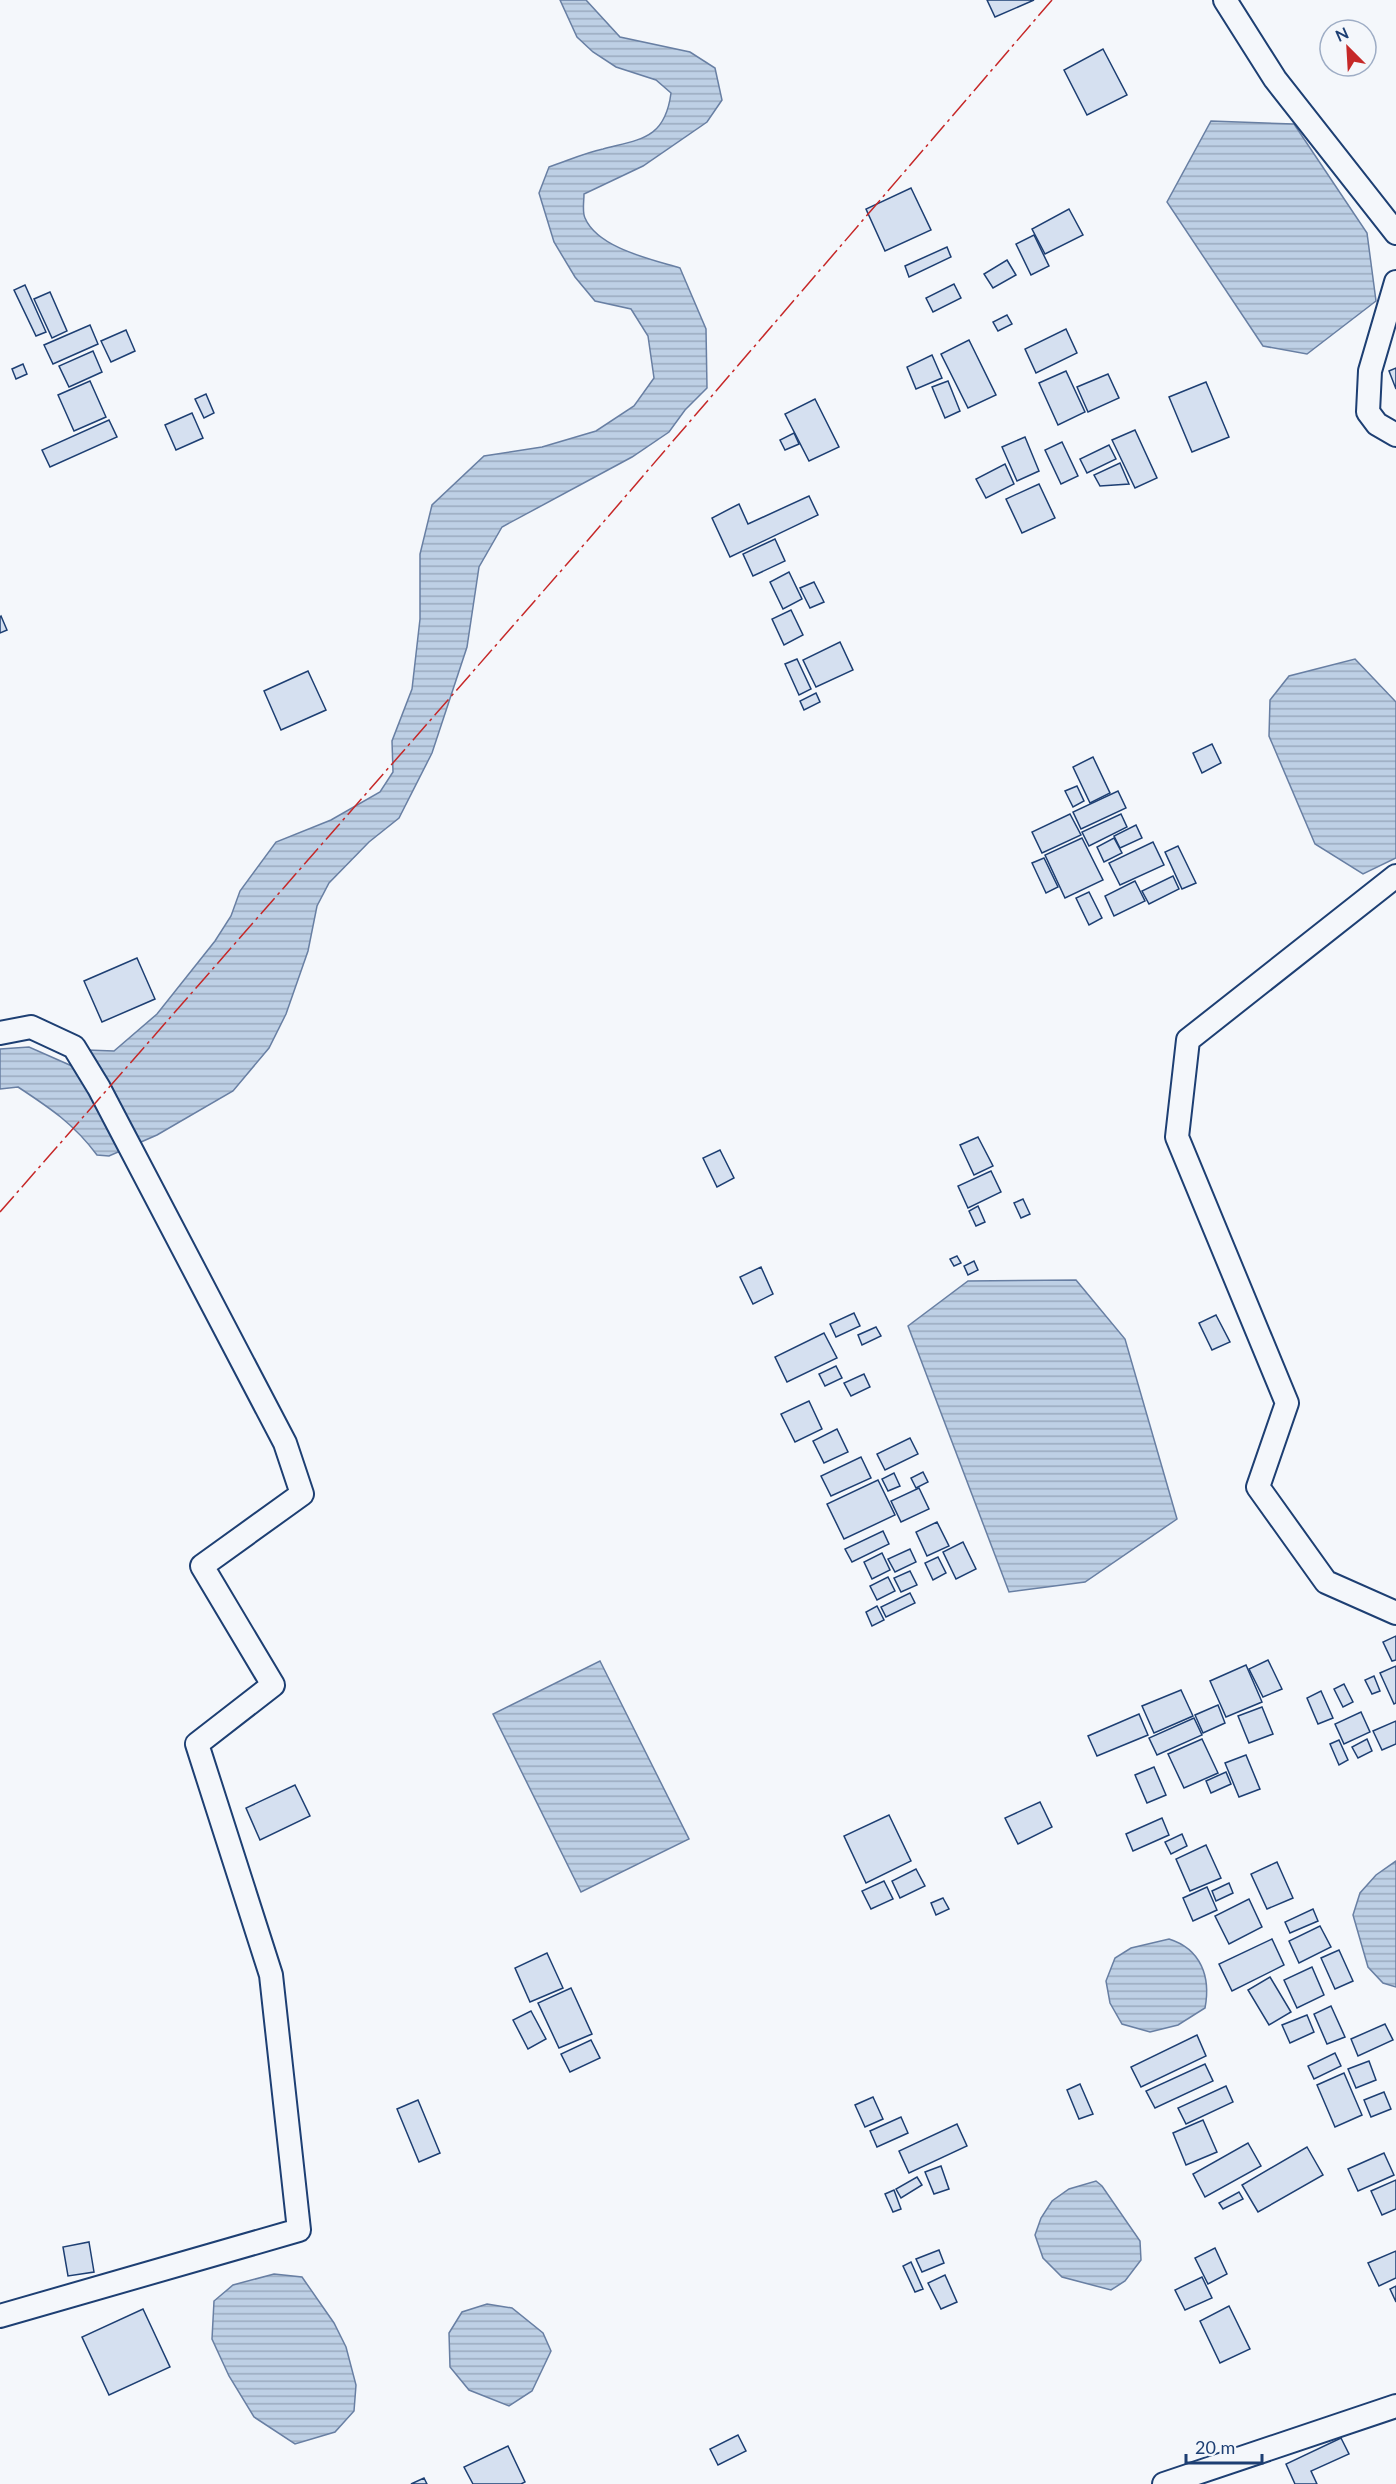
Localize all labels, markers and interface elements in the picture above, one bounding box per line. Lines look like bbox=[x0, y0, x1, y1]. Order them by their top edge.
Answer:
north arrow bbox=[1318, 18, 1378, 78]
text: N bbox=[1332, 23, 1351, 45]
scale bar bbox=[1186, 2427, 1262, 2465]
text: 20 m bbox=[1195, 2436, 1235, 2458]

